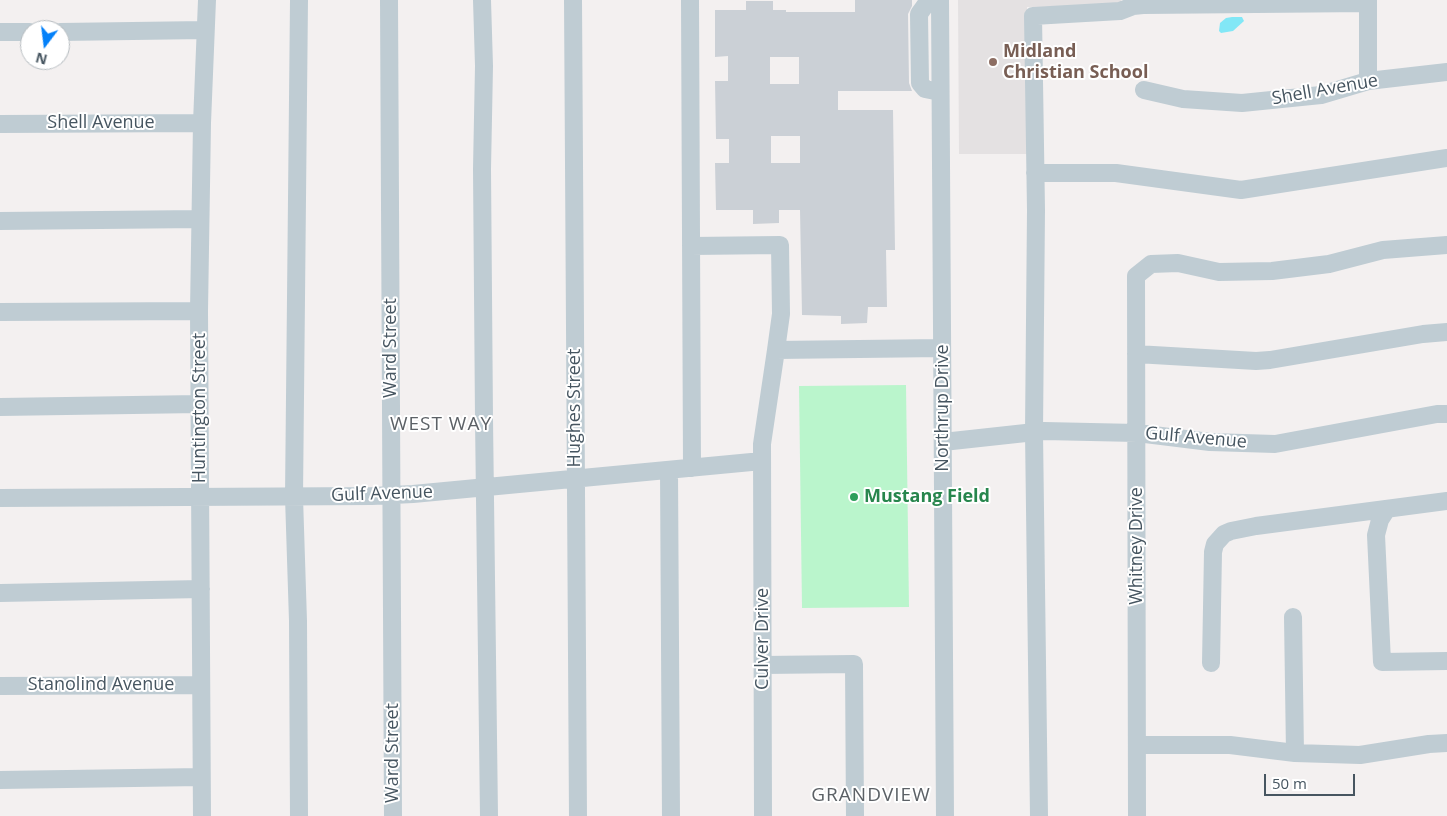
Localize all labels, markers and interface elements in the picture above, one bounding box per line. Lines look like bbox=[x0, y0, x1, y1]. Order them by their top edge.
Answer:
north arrow bbox=[20, 20, 70, 70]
place label: Midland Christian School bbox=[1003, 41, 1148, 84]
text: N bbox=[33, 48, 49, 70]
marker: Midland Christian School bbox=[987, 56, 999, 68]
street label: Shell Avenue bbox=[1270, 70, 1380, 110]
street label: Shell Avenue bbox=[47, 112, 155, 134]
street label: Ward Street bbox=[380, 298, 402, 398]
street label: Huntington Street bbox=[189, 333, 211, 483]
street label: Northrup Drive bbox=[932, 344, 954, 472]
street label: Hughes Street bbox=[564, 349, 586, 467]
district label: WEST WAY bbox=[389, 414, 493, 436]
street label: Gulf Avenue bbox=[1144, 423, 1248, 453]
street label: Gulf Avenue bbox=[331, 481, 433, 507]
place label: Mustang Field bbox=[864, 486, 990, 508]
street label: Whitney Drive bbox=[1126, 487, 1148, 605]
marker: Mustang Field bbox=[848, 491, 860, 503]
street label: Culver Drive bbox=[752, 588, 774, 690]
street label: Stanolind Avenue bbox=[28, 674, 174, 696]
street label: Ward Street bbox=[382, 703, 404, 803]
scale bar bbox=[1267, 764, 1358, 796]
text: 50 m bbox=[1272, 773, 1307, 793]
district label: GRANDVIEW bbox=[810, 785, 932, 807]

